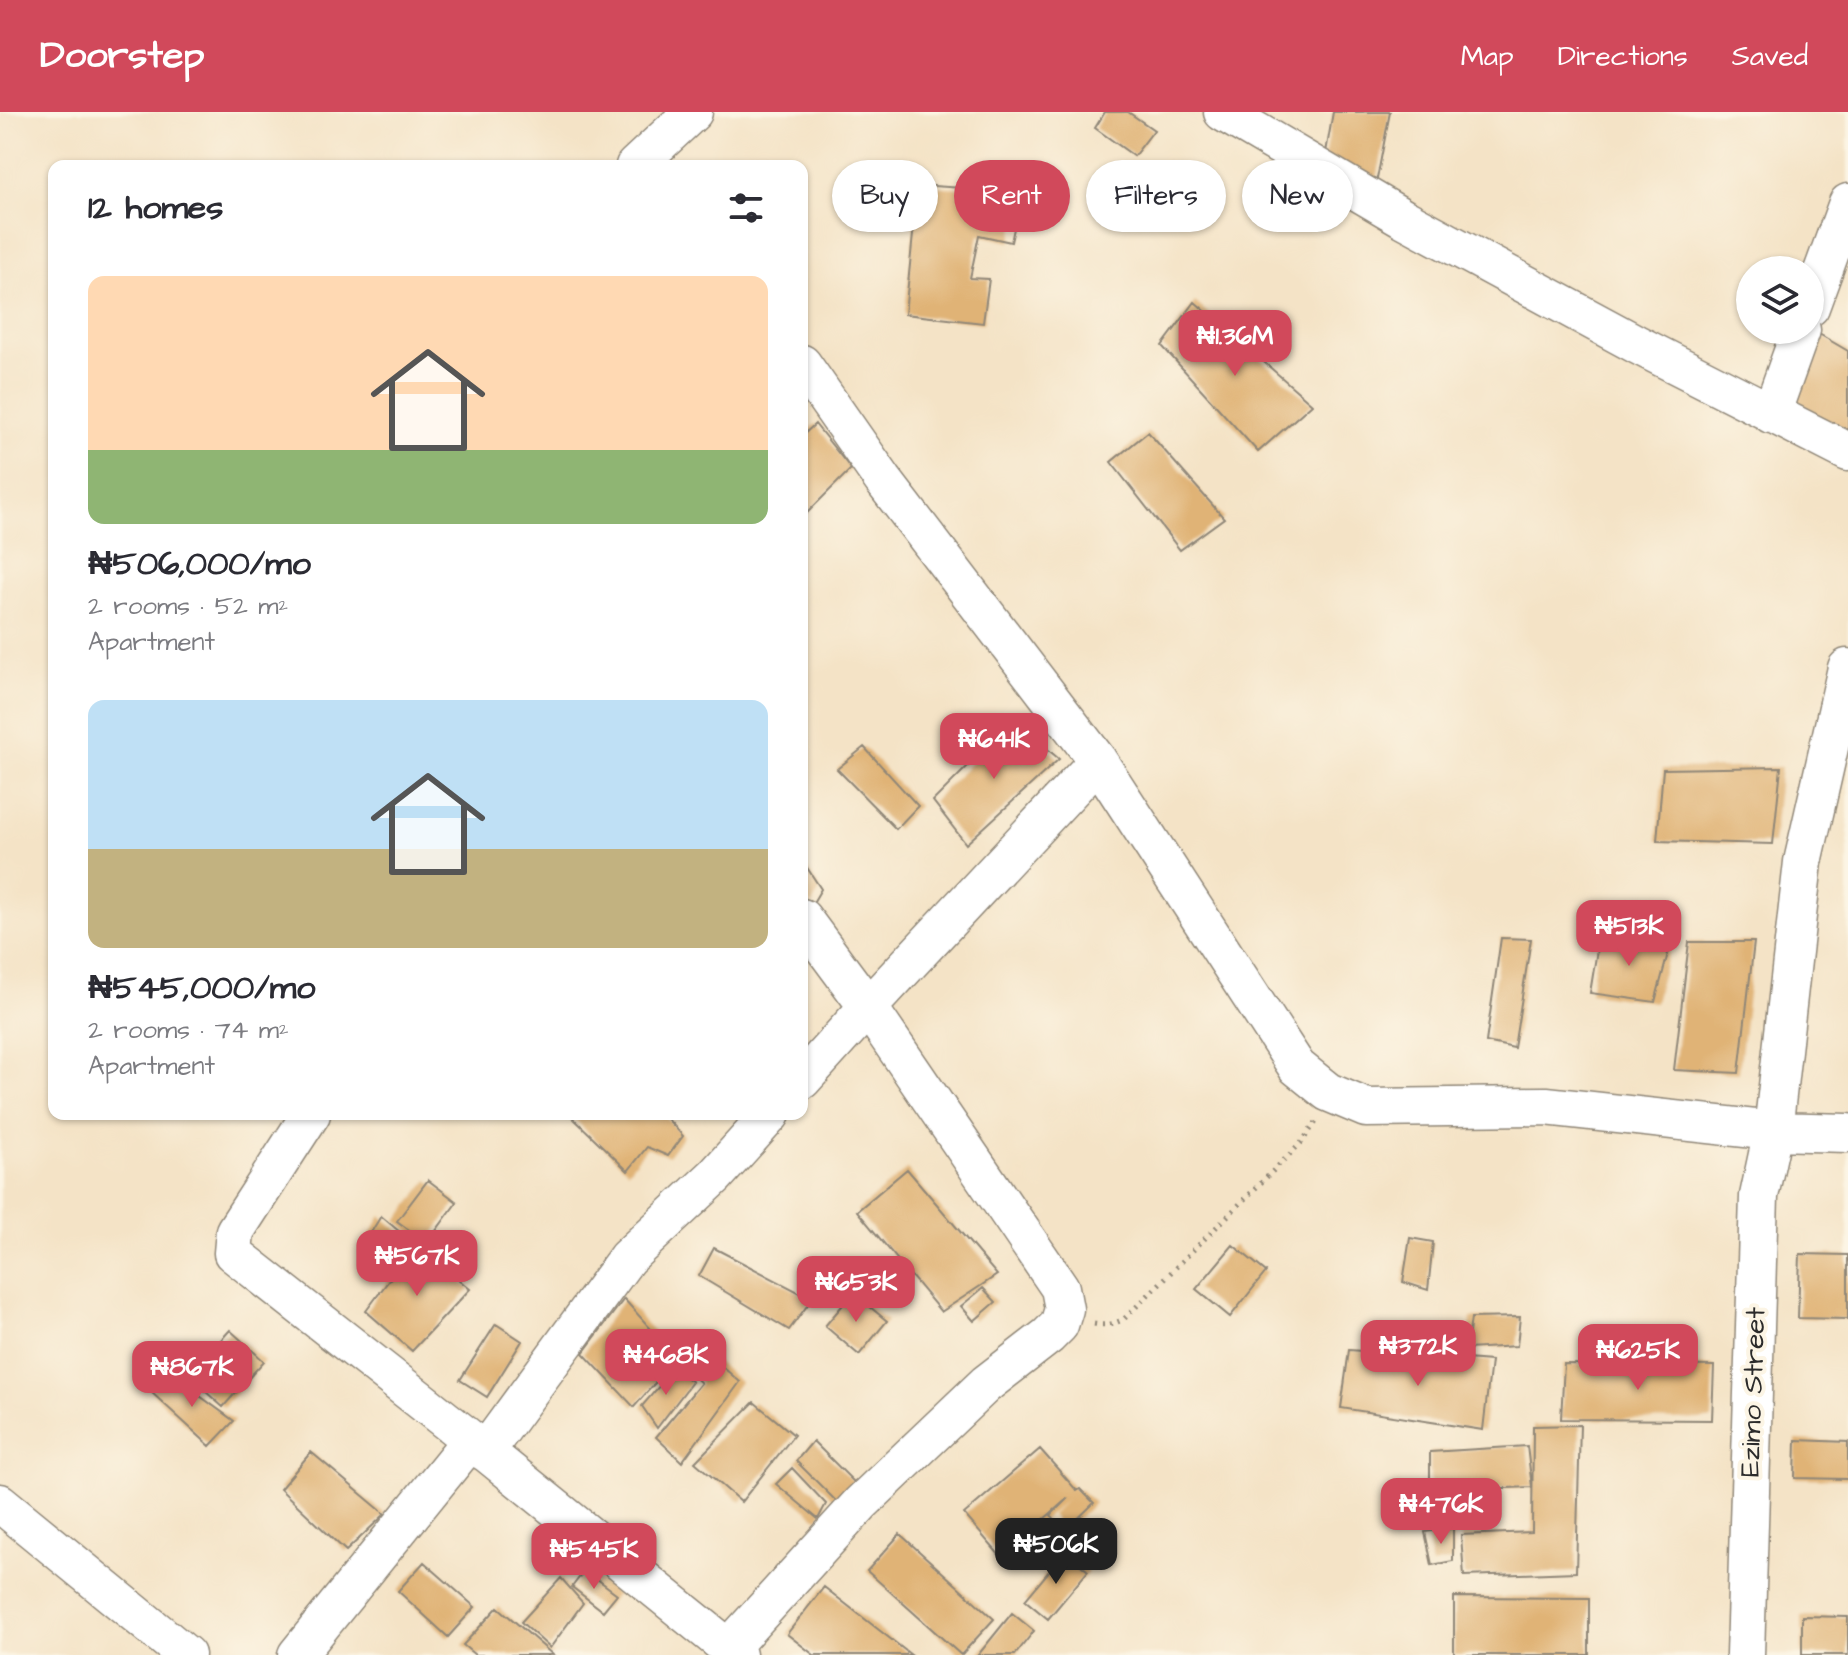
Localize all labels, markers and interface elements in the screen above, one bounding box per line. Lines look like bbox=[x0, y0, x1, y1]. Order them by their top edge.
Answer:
text: Doorstep bbox=[40, 30, 205, 82]
text: Map bbox=[1461, 37, 1514, 76]
text: Directions bbox=[1558, 37, 1688, 76]
text: Saved bbox=[1732, 37, 1808, 76]
chip: Buy bbox=[832, 160, 938, 232]
chip: Rent bbox=[954, 160, 1070, 232]
chip: Filters bbox=[1086, 160, 1226, 232]
chip: New bbox=[1242, 160, 1353, 232]
text: 12 homes bbox=[88, 184, 223, 232]
icon: filters bbox=[724, 186, 768, 230]
map controls bbox=[1736, 256, 1824, 344]
button: layers bbox=[1736, 256, 1824, 344]
pin: ₦1.36M bbox=[1170, 310, 1300, 378]
text: ₦1.36M bbox=[1197, 318, 1273, 354]
icon: home bbox=[356, 328, 500, 472]
text: ₦506,000/mo bbox=[88, 540, 311, 588]
text: 2 rooms · 52 m² bbox=[88, 588, 288, 624]
text: Apartment bbox=[88, 624, 215, 660]
pin: ₦641K bbox=[938, 713, 1050, 781]
text: ₦641K bbox=[958, 721, 1030, 757]
icon: home bbox=[356, 752, 500, 896]
pin: ₦513K bbox=[1573, 900, 1685, 968]
text: ₦513K bbox=[1594, 908, 1664, 944]
text: ₦545,000/mo bbox=[88, 964, 315, 1012]
text: 2 rooms · 74 m² bbox=[88, 1012, 289, 1048]
text: Apartment bbox=[88, 1048, 215, 1084]
pin: ₦567K bbox=[361, 1230, 473, 1298]
text: ₦567K bbox=[374, 1238, 460, 1274]
pin: ₦653K bbox=[800, 1256, 912, 1324]
text: ₦653K bbox=[815, 1264, 897, 1300]
street label: Ezimo Street bbox=[1731, 1306, 1775, 1478]
pin: ₦372K bbox=[1362, 1320, 1474, 1388]
pin: ₦625K bbox=[1582, 1324, 1694, 1392]
text: ₦372K bbox=[1379, 1328, 1457, 1364]
pin: ₦468K bbox=[610, 1329, 722, 1397]
text: ₦625K bbox=[1596, 1332, 1680, 1368]
text: ₦468K bbox=[623, 1337, 709, 1373]
pin: ₦867K bbox=[136, 1341, 248, 1409]
text: ₦867K bbox=[150, 1349, 234, 1385]
pin: ₦476K bbox=[1385, 1478, 1497, 1546]
text: ₦476K bbox=[1399, 1486, 1483, 1522]
pin: ₦506K bbox=[1000, 1518, 1112, 1586]
pin: ₦545K bbox=[538, 1523, 650, 1591]
text: ₦506K bbox=[1013, 1526, 1099, 1562]
text: ₦545K bbox=[549, 1531, 639, 1567]

